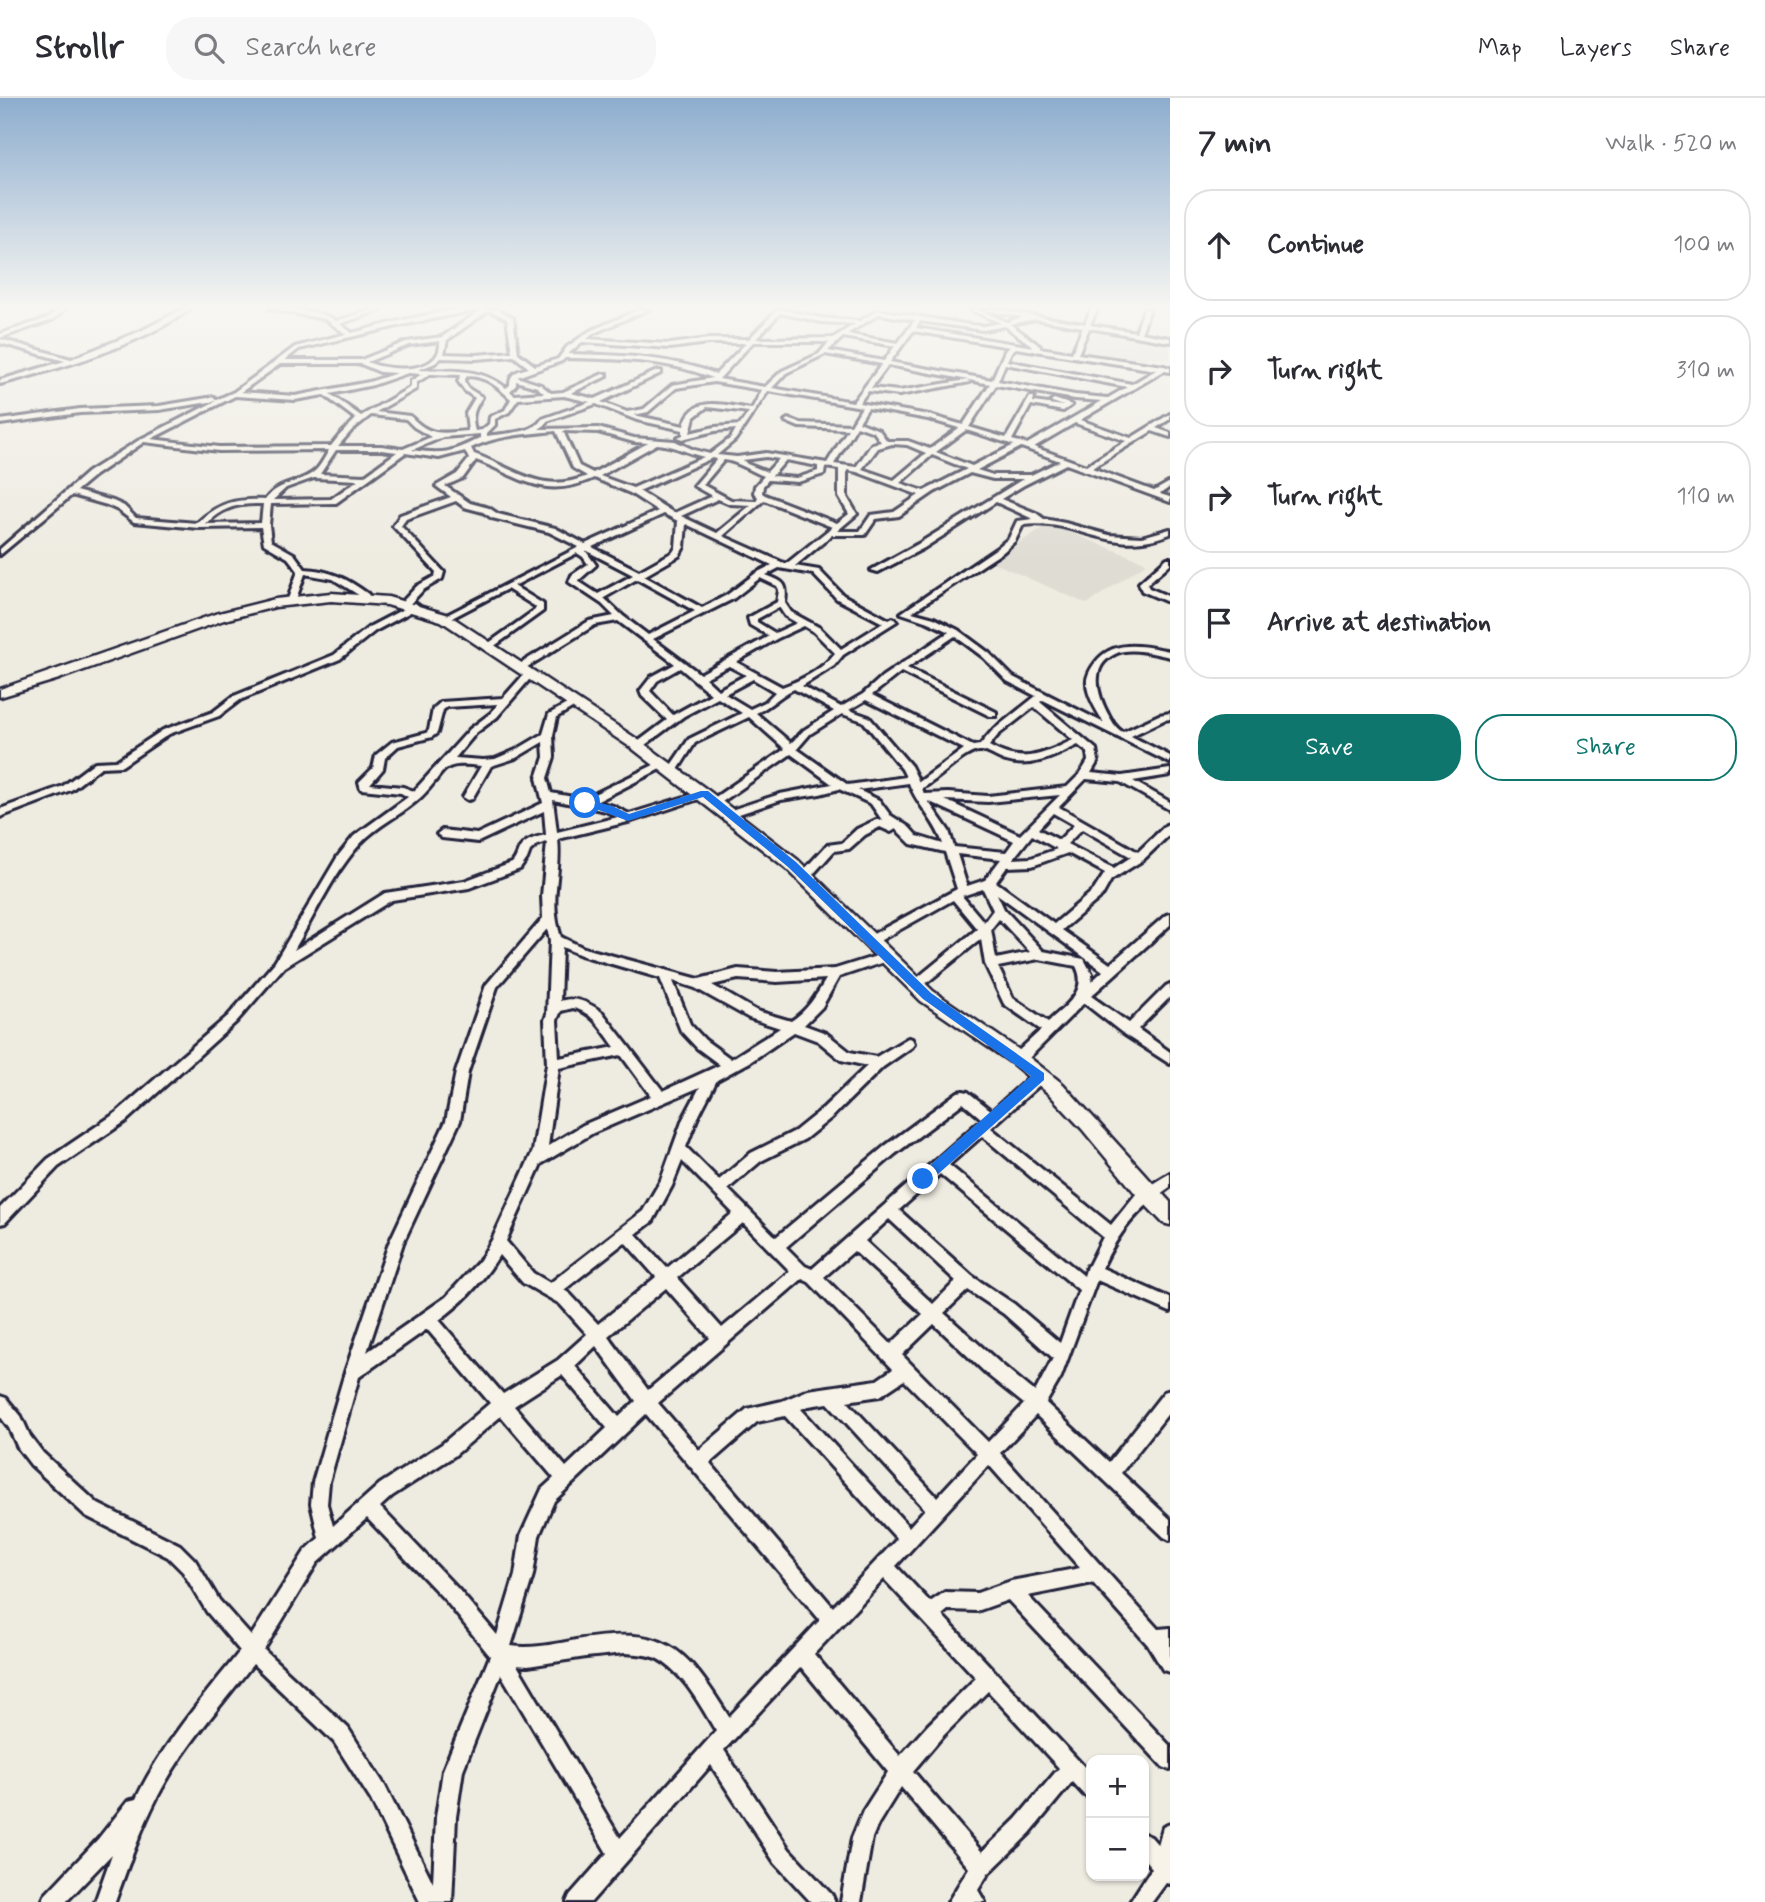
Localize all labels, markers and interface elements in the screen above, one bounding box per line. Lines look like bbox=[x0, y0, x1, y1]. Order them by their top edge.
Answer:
search box bbox=[166, 17, 656, 80]
text: Strollr bbox=[35, 26, 124, 70]
icon: search bbox=[190, 29, 228, 67]
text: Search here bbox=[246, 31, 377, 65]
text: Map bbox=[1478, 33, 1522, 64]
text: Layers bbox=[1560, 33, 1632, 64]
text: Share bbox=[1670, 33, 1730, 64]
text: 7 min bbox=[1198, 124, 1272, 163]
text: Walk · 520 m bbox=[1605, 129, 1737, 159]
icon: ahead bbox=[1200, 226, 1238, 264]
text: Continue bbox=[1267, 228, 1364, 262]
text: 100 m bbox=[1673, 230, 1735, 260]
icon: right bbox=[1200, 352, 1238, 390]
text: Turn right bbox=[1267, 354, 1383, 388]
text: 310 m bbox=[1676, 356, 1735, 386]
icon: right bbox=[1200, 478, 1238, 516]
text: Turn right bbox=[1267, 480, 1383, 514]
text: 110 m bbox=[1676, 482, 1735, 512]
icon: arrive bbox=[1200, 604, 1238, 642]
text: Arrive at destination bbox=[1267, 606, 1491, 640]
button: Save bbox=[1198, 714, 1461, 781]
button: Share bbox=[1475, 714, 1737, 781]
route start bbox=[569, 787, 600, 818]
route end bbox=[907, 1163, 938, 1194]
map controls bbox=[1086, 1755, 1149, 1881]
button: + bbox=[1086, 1755, 1149, 1818]
button: − bbox=[1086, 1818, 1149, 1881]

